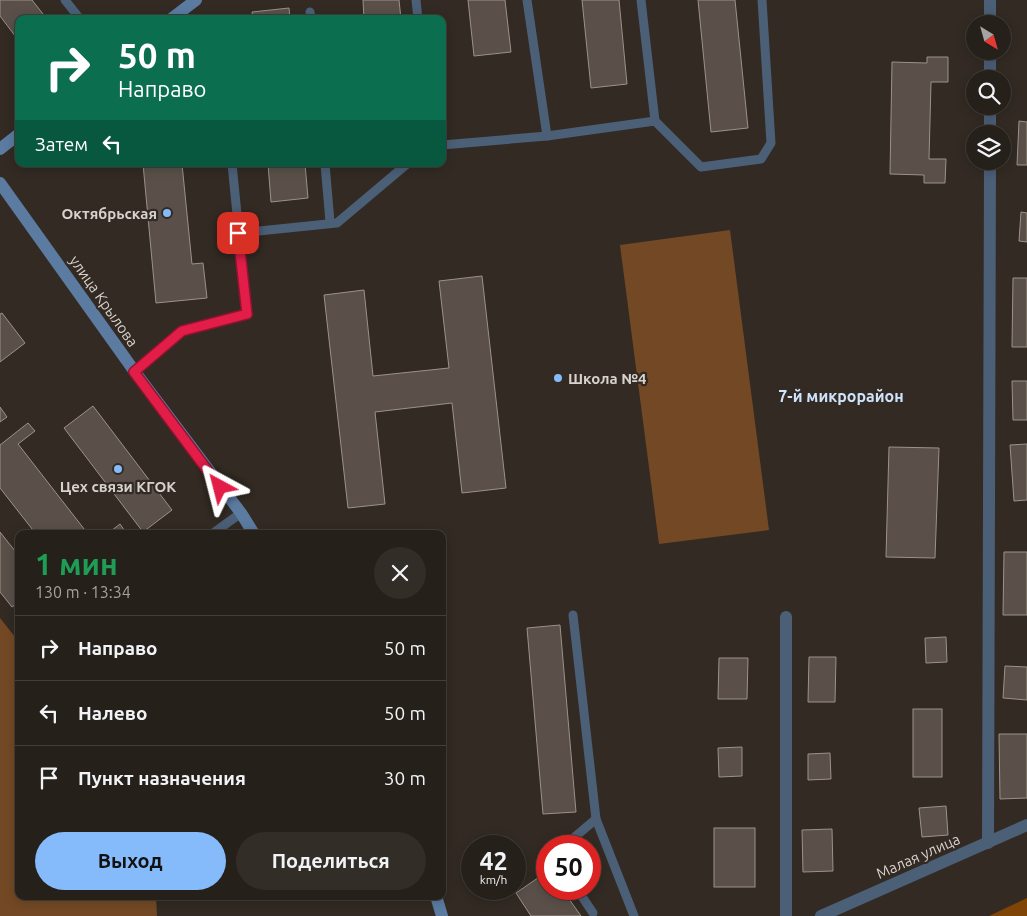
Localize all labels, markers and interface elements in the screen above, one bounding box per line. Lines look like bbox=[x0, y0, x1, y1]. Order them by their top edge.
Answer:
north arrow bbox=[966, 15, 1011, 60]
map controls bbox=[966, 15, 1011, 170]
icon: right bbox=[35, 35, 100, 100]
text: 50 m bbox=[118, 35, 196, 75]
button: search bbox=[966, 70, 1011, 115]
text: Направо bbox=[118, 76, 206, 101]
button: layers bbox=[966, 125, 1011, 170]
icon: left bbox=[98, 130, 126, 158]
text: Затем bbox=[35, 133, 88, 155]
place label: Октябрьская bbox=[62, 205, 157, 222]
marker: Октябрьская bbox=[161, 207, 173, 219]
pin bbox=[217, 212, 259, 254]
icon: arrive bbox=[224, 219, 252, 247]
street label: улица Крылова bbox=[66, 252, 142, 350]
place label: Школа №4 bbox=[568, 370, 646, 387]
marker: Школа №4 bbox=[552, 372, 564, 384]
district label: 7-й микрорайон bbox=[778, 387, 904, 405]
position arrow bbox=[193, 460, 245, 512]
marker: Цех связи КГОК bbox=[112, 463, 124, 475]
place label: Цех связи КГОК bbox=[60, 478, 176, 495]
text: 1 мин bbox=[35, 547, 118, 581]
button: close bbox=[374, 547, 426, 599]
text: 130 m · 13:34 bbox=[35, 583, 131, 601]
icon: right bbox=[35, 634, 63, 662]
text: Направо bbox=[78, 637, 158, 659]
text: 50 m bbox=[384, 637, 426, 659]
icon: left bbox=[35, 699, 63, 727]
text: Налево bbox=[78, 702, 147, 724]
text: 50 m bbox=[384, 702, 426, 724]
icon: arrive bbox=[35, 764, 63, 792]
text: Пункт назначения bbox=[78, 767, 246, 789]
text: 30 m bbox=[384, 767, 426, 789]
street label: Малая улица bbox=[874, 830, 962, 882]
button: Выход bbox=[35, 832, 226, 890]
button: Поделиться bbox=[236, 832, 426, 890]
speed limit sign: 50 bbox=[536, 835, 601, 900]
text: 42 bbox=[479, 847, 508, 875]
text: km/h bbox=[480, 873, 507, 886]

